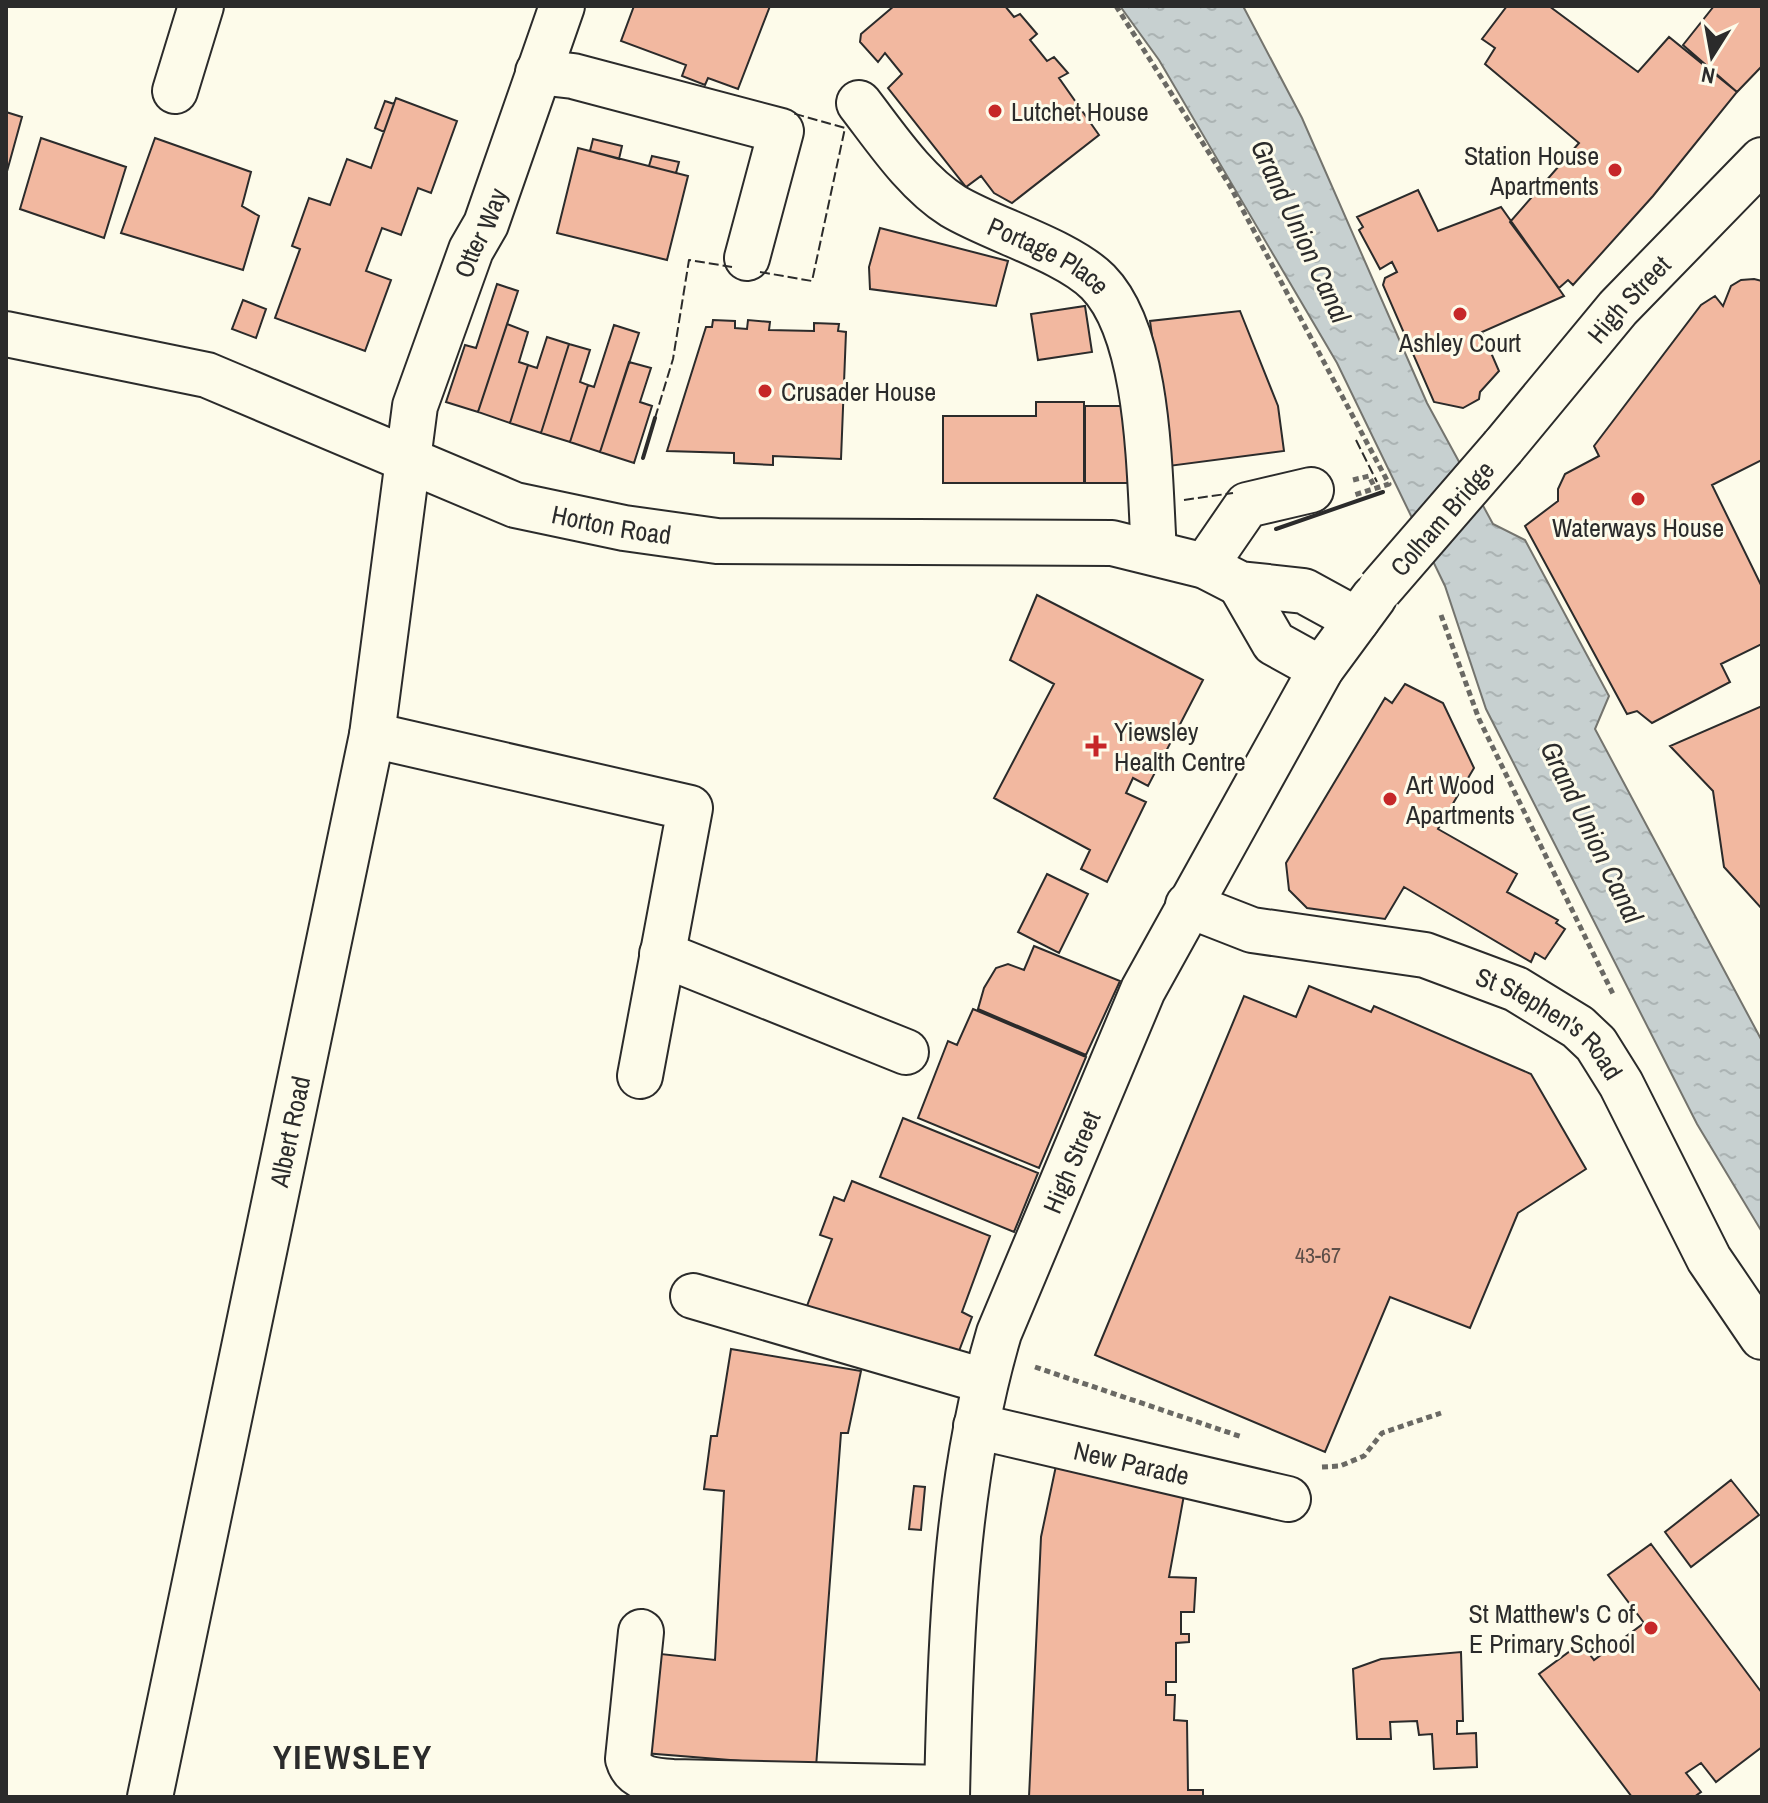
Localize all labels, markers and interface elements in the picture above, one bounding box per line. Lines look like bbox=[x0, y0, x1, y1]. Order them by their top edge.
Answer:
north arrow bbox=[1672, 16, 1752, 96]
text: N bbox=[1699, 60, 1717, 92]
place label: Lutchet House bbox=[1011, 94, 1149, 129]
marker: Lutchet House bbox=[986, 102, 1004, 120]
water label: Grand Union Canal bbox=[1242, 133, 1360, 329]
place label: Station House Apartments bbox=[1464, 138, 1599, 203]
marker: Station House Apartments bbox=[1606, 161, 1624, 179]
street label: Otter Way bbox=[445, 183, 515, 282]
street label: Portage Place bbox=[982, 208, 1118, 301]
street label: High Street bbox=[1579, 247, 1678, 350]
marker: Ashley Court bbox=[1451, 305, 1469, 323]
place label: Ashley Court bbox=[1398, 325, 1521, 360]
place label: Crusader House bbox=[781, 374, 936, 409]
marker: Crusader House bbox=[756, 382, 774, 400]
street label: Colham Bridge bbox=[1382, 453, 1501, 583]
marker: Waterways House bbox=[1629, 490, 1647, 508]
street label: Horton Road bbox=[549, 496, 674, 552]
place label: Waterways House bbox=[1552, 510, 1724, 545]
place label: Yiewsley Health Centre bbox=[1114, 714, 1246, 779]
marker: Yiewsley Health Centre bbox=[1085, 735, 1107, 757]
water label: Grand Union Canal bbox=[1532, 735, 1653, 930]
place label: Art Wood Apartments bbox=[1405, 767, 1515, 832]
marker: Art Wood Apartments bbox=[1381, 790, 1399, 808]
street label: St Stephen's Road bbox=[1471, 958, 1631, 1086]
street label: Albert Road bbox=[260, 1073, 318, 1191]
street label: High Street bbox=[1034, 1105, 1108, 1218]
house number: 43-67 bbox=[1295, 1240, 1341, 1270]
street label: New Parade bbox=[1071, 1432, 1193, 1493]
place label: St Matthew's C of E Primary School bbox=[1469, 1596, 1635, 1661]
marker: St Matthew's C of E Primary School bbox=[1642, 1619, 1660, 1637]
district label: YIEWSLEY bbox=[273, 1734, 433, 1780]

